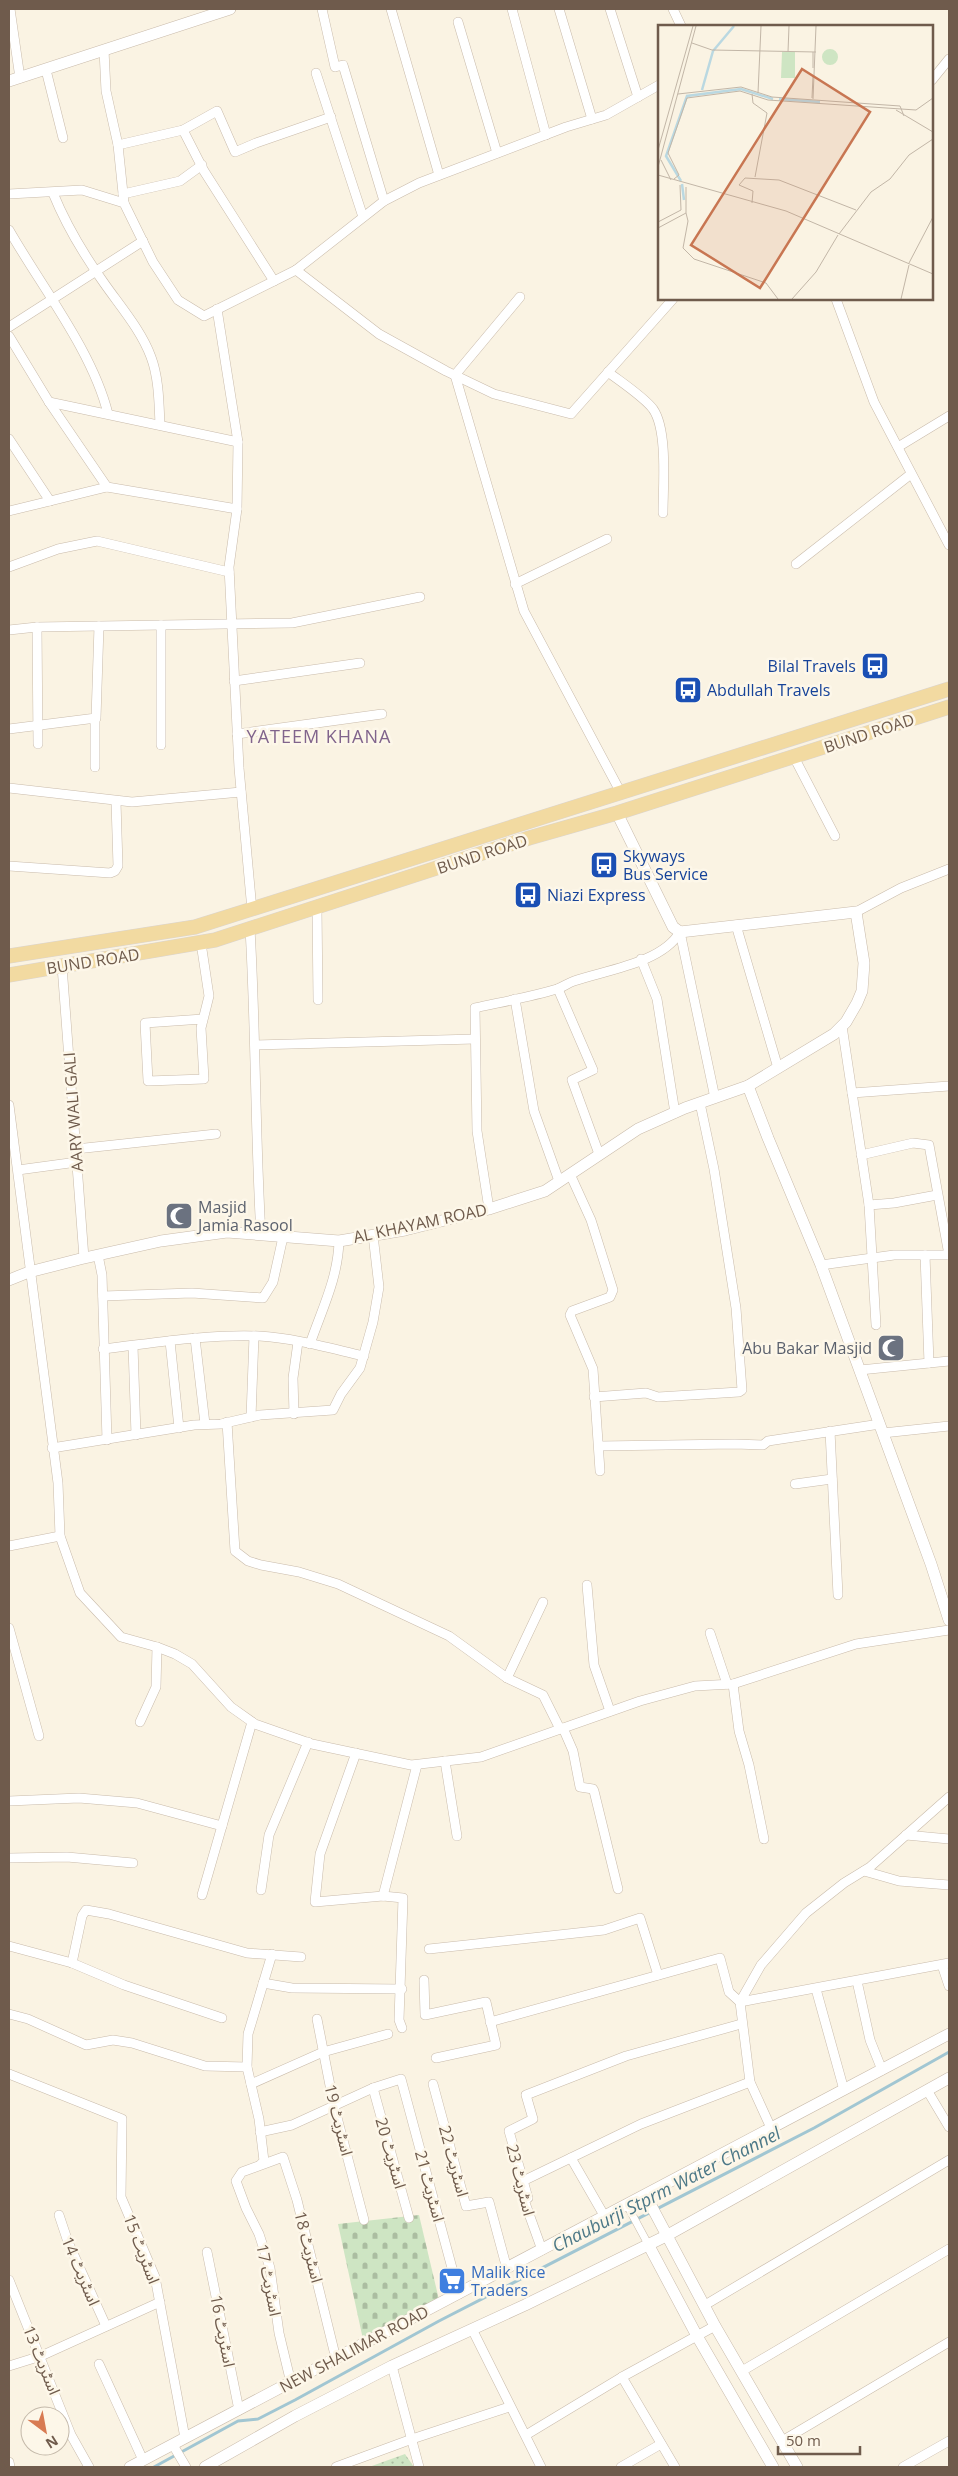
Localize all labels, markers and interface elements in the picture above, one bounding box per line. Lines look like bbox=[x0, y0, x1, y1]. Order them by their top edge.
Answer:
inset map bbox=[658, 25, 933, 300]
bus stop icon: Bilal Travels bbox=[860, 651, 890, 681]
place label: Bilal Travels bbox=[768, 655, 856, 677]
bus stop icon: Abdullah Travels bbox=[673, 675, 703, 705]
place label: Abdullah Travels bbox=[707, 679, 830, 701]
street label: BUND ROAD bbox=[821, 708, 917, 758]
district label: YATEEM KHANA bbox=[247, 724, 391, 748]
street label: BUND ROAD bbox=[434, 829, 530, 879]
place label: Skyways Bus Service bbox=[623, 845, 708, 885]
bus stop icon: Skyways Bus Service bbox=[589, 850, 619, 880]
bus stop icon: Niazi Express bbox=[513, 880, 543, 910]
place label: Niazi Express bbox=[547, 884, 646, 906]
street label: BUND ROAD bbox=[45, 943, 141, 979]
street label: AARY WALI GALI bbox=[58, 1052, 88, 1172]
place label: Masjid Jamia Rasool bbox=[196, 1196, 293, 1236]
street label: AL KHAYAM ROAD bbox=[351, 1198, 489, 1248]
mosque icon: Masjid Jamia Rasool bbox=[164, 1201, 194, 1231]
mosque icon: Abu Bakar Masjid bbox=[876, 1333, 906, 1363]
place label: Abu Bakar Masjid bbox=[742, 1337, 872, 1359]
street label: اسٹریٹ 19 bbox=[320, 2082, 358, 2158]
street label: اسٹریٹ 20 bbox=[370, 2115, 412, 2191]
water label: Chauburji Stprm Water Channel bbox=[548, 2121, 785, 2257]
street label: اسٹریٹ 22 bbox=[434, 2123, 474, 2199]
street label: اسٹریٹ 23 bbox=[502, 2142, 540, 2218]
street label: اسٹریٹ 21 bbox=[410, 2148, 450, 2224]
street label: اسٹریٹ 18 bbox=[290, 2209, 328, 2285]
street label: اسٹریٹ 15 bbox=[119, 2211, 165, 2287]
street label: اسٹریٹ 14 bbox=[57, 2233, 105, 2309]
street label: اسٹریٹ 17 bbox=[251, 2242, 287, 2318]
place label: Malik Rice Traders bbox=[471, 2261, 546, 2301]
supermarket icon: Malik Rice Traders bbox=[437, 2266, 467, 2296]
street label: اسٹریٹ 16 bbox=[205, 2293, 241, 2369]
street label: NEW SHALIMAR ROAD bbox=[276, 2300, 432, 2398]
street label: اسٹریٹ 13 bbox=[18, 2322, 66, 2398]
north arrow bbox=[20, 2406, 70, 2456]
scale bar bbox=[778, 2424, 860, 2456]
text: 50 m bbox=[786, 2430, 821, 2450]
text: N bbox=[42, 2431, 62, 2454]

